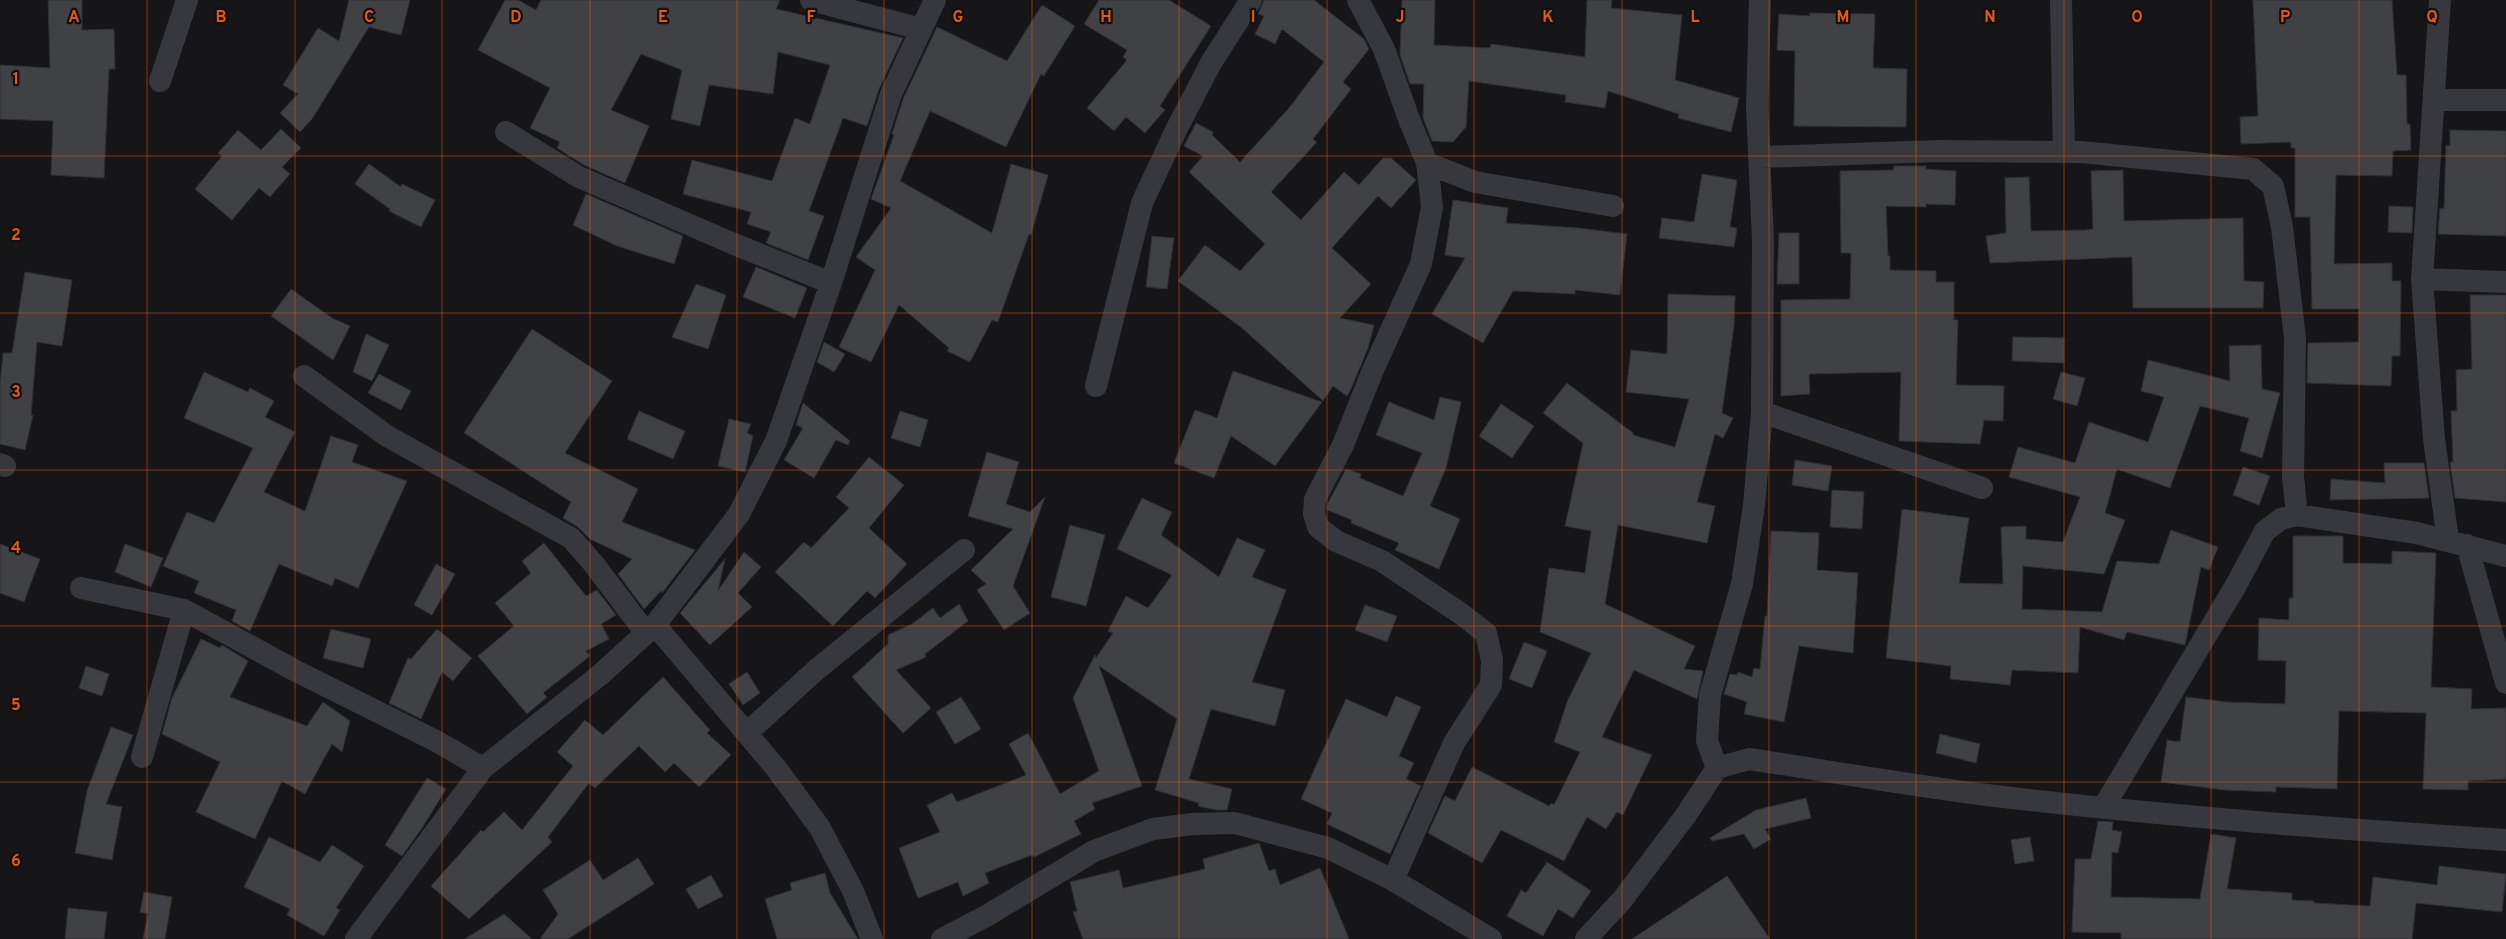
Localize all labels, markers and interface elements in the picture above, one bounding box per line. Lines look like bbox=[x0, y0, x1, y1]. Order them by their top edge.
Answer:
text: A bbox=[68, 8, 80, 28]
text: B bbox=[215, 8, 227, 28]
text: C bbox=[364, 8, 374, 28]
text: D bbox=[510, 8, 522, 28]
text: E bbox=[658, 8, 668, 28]
text: F bbox=[806, 8, 816, 28]
text: G bbox=[953, 8, 963, 28]
text: H bbox=[1100, 8, 1112, 28]
text: I bbox=[1251, 8, 1255, 28]
text: J bbox=[1396, 8, 1404, 28]
text: K bbox=[1542, 8, 1554, 28]
text: L bbox=[1690, 8, 1700, 28]
text: M bbox=[1837, 8, 1849, 28]
text: N bbox=[1984, 8, 1996, 28]
text: O bbox=[2131, 8, 2143, 28]
text: P bbox=[2280, 8, 2290, 28]
text: Q bbox=[2426, 8, 2438, 28]
text: 1 bbox=[13, 70, 19, 90]
text: 2 bbox=[11, 226, 21, 246]
text: 3 bbox=[11, 383, 21, 403]
text: 4 bbox=[11, 539, 21, 559]
text: 5 bbox=[11, 696, 21, 716]
text: 6 bbox=[11, 852, 21, 872]

